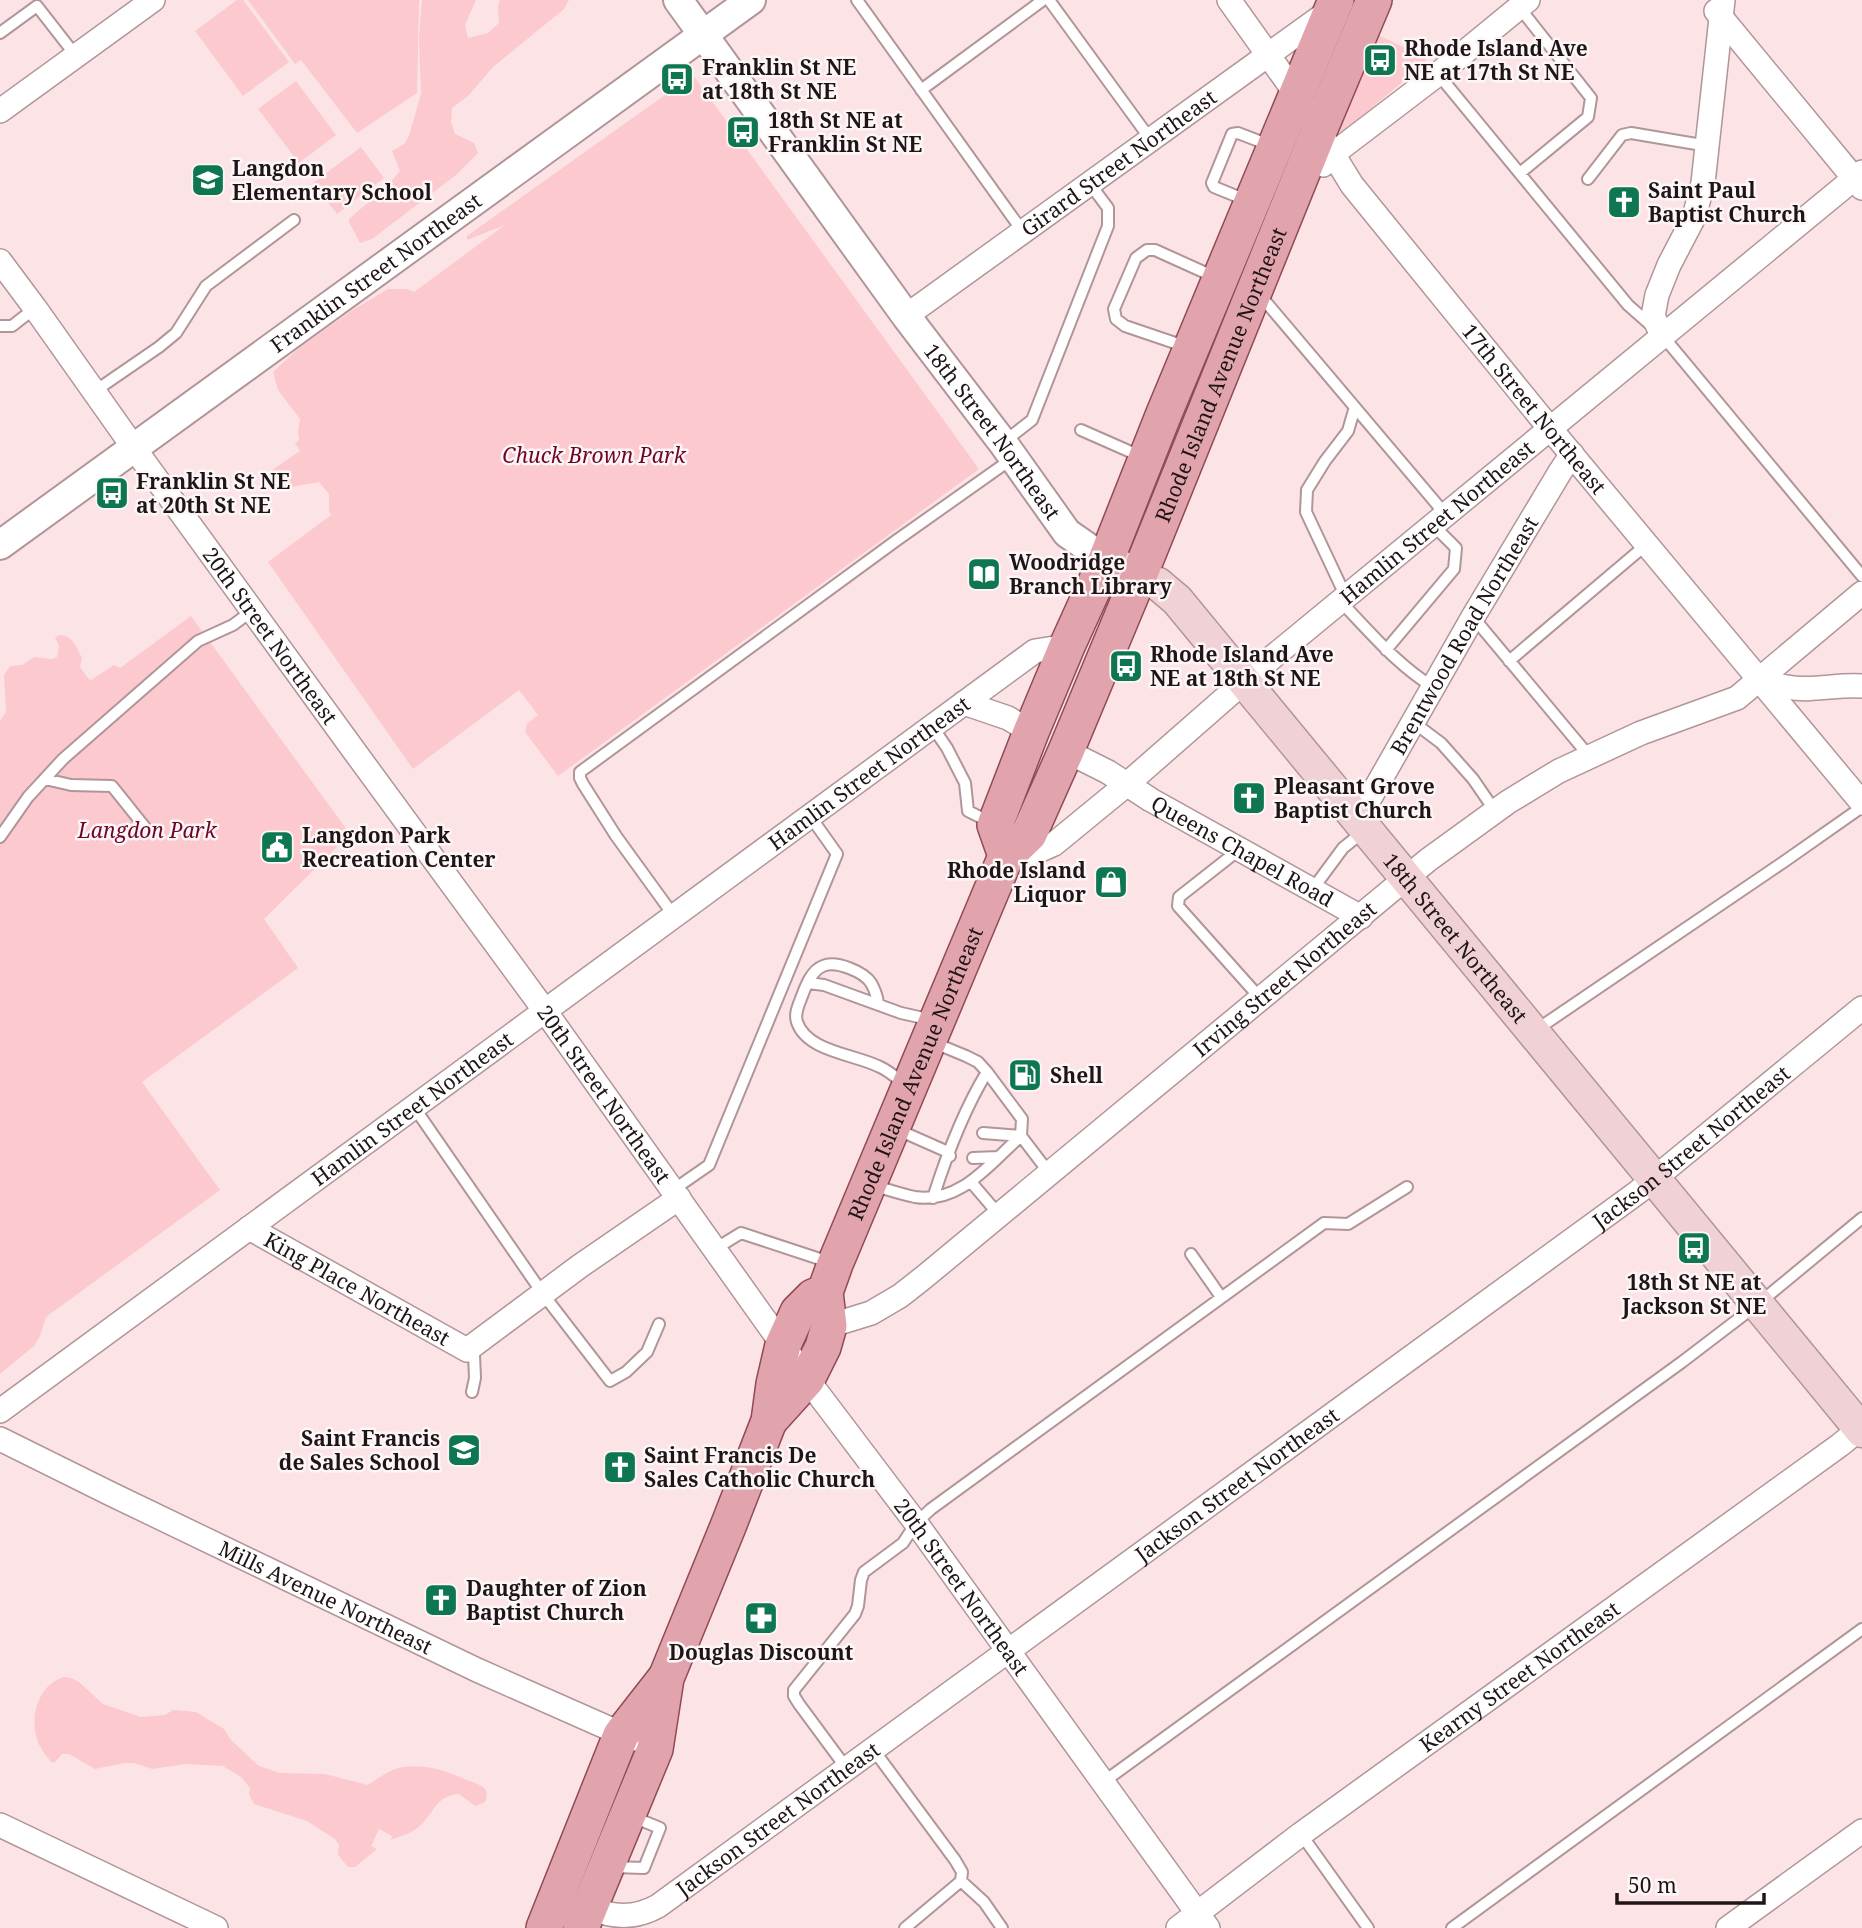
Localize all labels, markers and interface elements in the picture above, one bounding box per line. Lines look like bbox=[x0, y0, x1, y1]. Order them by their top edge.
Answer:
place label: Rhode Island Ave NE at 17th St NE bbox=[1404, 34, 1588, 86]
bus stop icon: Rhode Island Ave NE at 17th St NE bbox=[1361, 41, 1399, 79]
place label: Franklin St NE at 18th St NE bbox=[702, 53, 857, 105]
bus stop icon: Franklin St NE at 18th St NE bbox=[658, 60, 696, 98]
street label: Girard Street Northeast bbox=[1015, 83, 1222, 243]
place label: 18th St NE at Franklin St NE bbox=[768, 106, 923, 158]
bus stop icon: 18th St NE at Franklin St NE bbox=[724, 113, 762, 151]
place label: Langdon Elementary School bbox=[232, 154, 433, 206]
school or university icon: Langdon Elementary School bbox=[189, 161, 227, 199]
place label: Saint Paul Baptist Church bbox=[1648, 176, 1806, 228]
church icon: Saint Paul Baptist Church bbox=[1605, 183, 1643, 221]
street label: Franklin Street Northeast bbox=[264, 186, 487, 359]
street label: Rhode Island Avenue Northeast bbox=[1148, 223, 1293, 526]
street label: 17th Street Northeast bbox=[1456, 318, 1613, 500]
street label: 18th Street Northeast bbox=[918, 338, 1067, 525]
street label: Hamlin Street Northeast bbox=[1334, 434, 1539, 610]
park label: Chuck Brown Park bbox=[502, 441, 687, 469]
place label: Franklin St NE at 20th St NE bbox=[136, 467, 291, 519]
bus stop icon: Franklin St NE at 20th St NE bbox=[93, 474, 131, 512]
street label: Brentwood Road Northeast bbox=[1384, 511, 1544, 760]
street label: 20th Street Northeast bbox=[197, 541, 344, 730]
place label: Woodridge Branch Library bbox=[1009, 548, 1173, 600]
library icon: Woodridge Branch Library bbox=[965, 555, 1003, 593]
place label: Rhode Island Ave NE at 18th St NE bbox=[1150, 640, 1334, 692]
bus stop icon: Rhode Island Ave NE at 18th St NE bbox=[1107, 647, 1145, 685]
street label: Hamlin Street Northeast bbox=[762, 690, 975, 856]
place label: Pleasant Grove Baptist Church bbox=[1274, 772, 1435, 824]
church icon: Pleasant Grove Baptist Church bbox=[1230, 779, 1268, 817]
street label: Queens Chapel Road bbox=[1146, 789, 1339, 913]
park label: Langdon Park bbox=[77, 816, 217, 844]
place label: Langdon Park Recreation Center bbox=[302, 821, 495, 873]
public building icon: Langdon Park Recreation Center bbox=[258, 828, 296, 866]
street label: 18th Street Northeast bbox=[1377, 847, 1534, 1029]
place label: Rhode Island Liquor bbox=[947, 856, 1086, 908]
shop icon: Rhode Island Liquor bbox=[1092, 863, 1130, 901]
street label: Irving Street Northeast bbox=[1187, 895, 1382, 1063]
street label: Rhode Island Avenue Northeast bbox=[841, 922, 989, 1224]
street label: 20th Street Northeast bbox=[531, 999, 677, 1189]
street label: Hamlin Street Northeast bbox=[305, 1025, 518, 1192]
fuel station icon: Shell bbox=[1006, 1056, 1044, 1094]
street label: Jackson Street Northeast bbox=[1586, 1059, 1795, 1235]
place label: Shell bbox=[1050, 1061, 1104, 1089]
street label: King Place Northeast bbox=[259, 1225, 455, 1352]
bus stop icon: 18th St NE at Jackson St NE bbox=[1675, 1229, 1713, 1267]
place label: 18th St NE at Jackson St NE bbox=[1621, 1268, 1766, 1320]
street label: Jackson Street Northeast bbox=[1128, 1401, 1344, 1569]
place label: Saint Francis de Sales School bbox=[279, 1424, 441, 1476]
school or university icon: Saint Francis de Sales School bbox=[445, 1431, 483, 1469]
place label: Saint Francis De Sales Catholic Church bbox=[644, 1441, 875, 1493]
church icon: Saint Francis De Sales Catholic Church bbox=[601, 1448, 639, 1486]
street label: 20th Street Northeast bbox=[888, 1492, 1035, 1681]
street label: Mills Avenue Northeast bbox=[214, 1534, 437, 1660]
place label: Daughter of Zion Baptist Church bbox=[466, 1574, 647, 1626]
church icon: Daughter of Zion Baptist Church bbox=[422, 1581, 460, 1619]
street label: Kearny Street Northeast bbox=[1414, 1595, 1625, 1758]
pharmacy icon: Douglas Discount bbox=[742, 1599, 780, 1637]
place label: Douglas Discount bbox=[669, 1638, 854, 1666]
street label: Jackson Street Northeast bbox=[669, 1735, 885, 1903]
scale bar bbox=[1617, 1862, 1764, 1906]
text: 50 m bbox=[1628, 1871, 1677, 1899]

